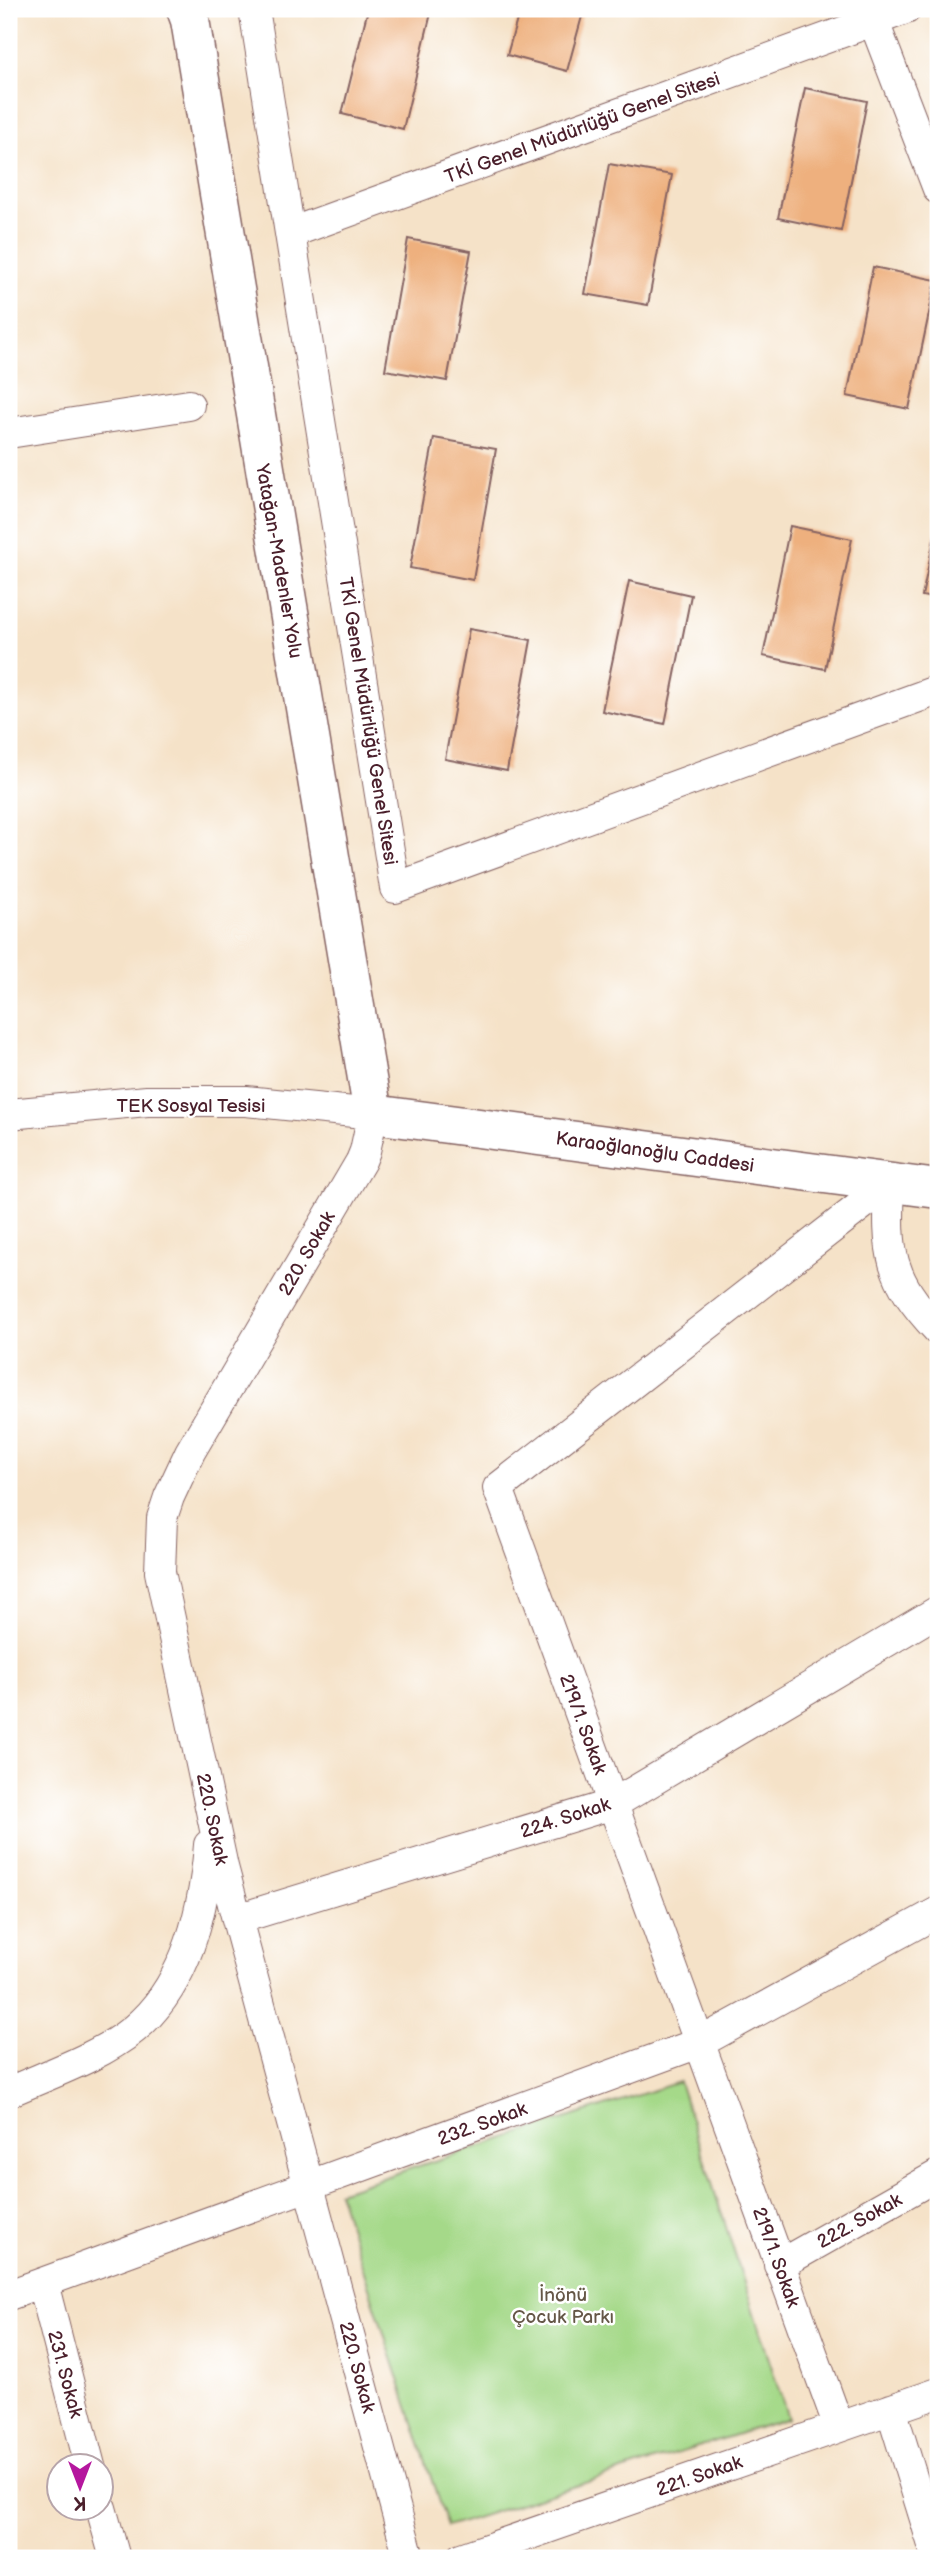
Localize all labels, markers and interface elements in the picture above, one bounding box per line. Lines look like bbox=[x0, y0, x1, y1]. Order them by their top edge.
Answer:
street label: TKİ Genel Müdürlüğü Genel Sitesi bbox=[442, 68, 723, 189]
street label: Yatağan-Madenler Yolu bbox=[250, 461, 307, 660]
street label: TKİ Genel Müdürlüğü Genel Sitesi bbox=[333, 576, 402, 867]
street label: TEK Sosyal Tesisi bbox=[117, 1095, 265, 1118]
street label: Karaoğlanoğlu Caddesi bbox=[554, 1127, 756, 1178]
street label: 220. Sokak bbox=[274, 1207, 341, 1300]
street label: 219/1. Sokak bbox=[554, 1671, 612, 1778]
street label: 220. Sokak bbox=[191, 1771, 233, 1868]
street label: 224. Sokak bbox=[517, 1793, 614, 1844]
street label: 232. Sokak bbox=[435, 2097, 531, 2151]
street label: 222. Sokak bbox=[813, 2188, 907, 2254]
street label: 219/1. Sokak bbox=[747, 2204, 805, 2311]
park label: İnönü Çocuk Parkı bbox=[512, 2284, 614, 2329]
street label: 220. Sokak bbox=[333, 2319, 380, 2416]
street label: 231. Sokak bbox=[42, 2328, 87, 2421]
street label: 221. Sokak bbox=[654, 2451, 746, 2502]
north arrow bbox=[46, 2452, 116, 2522]
text: K bbox=[73, 2491, 86, 2514]

